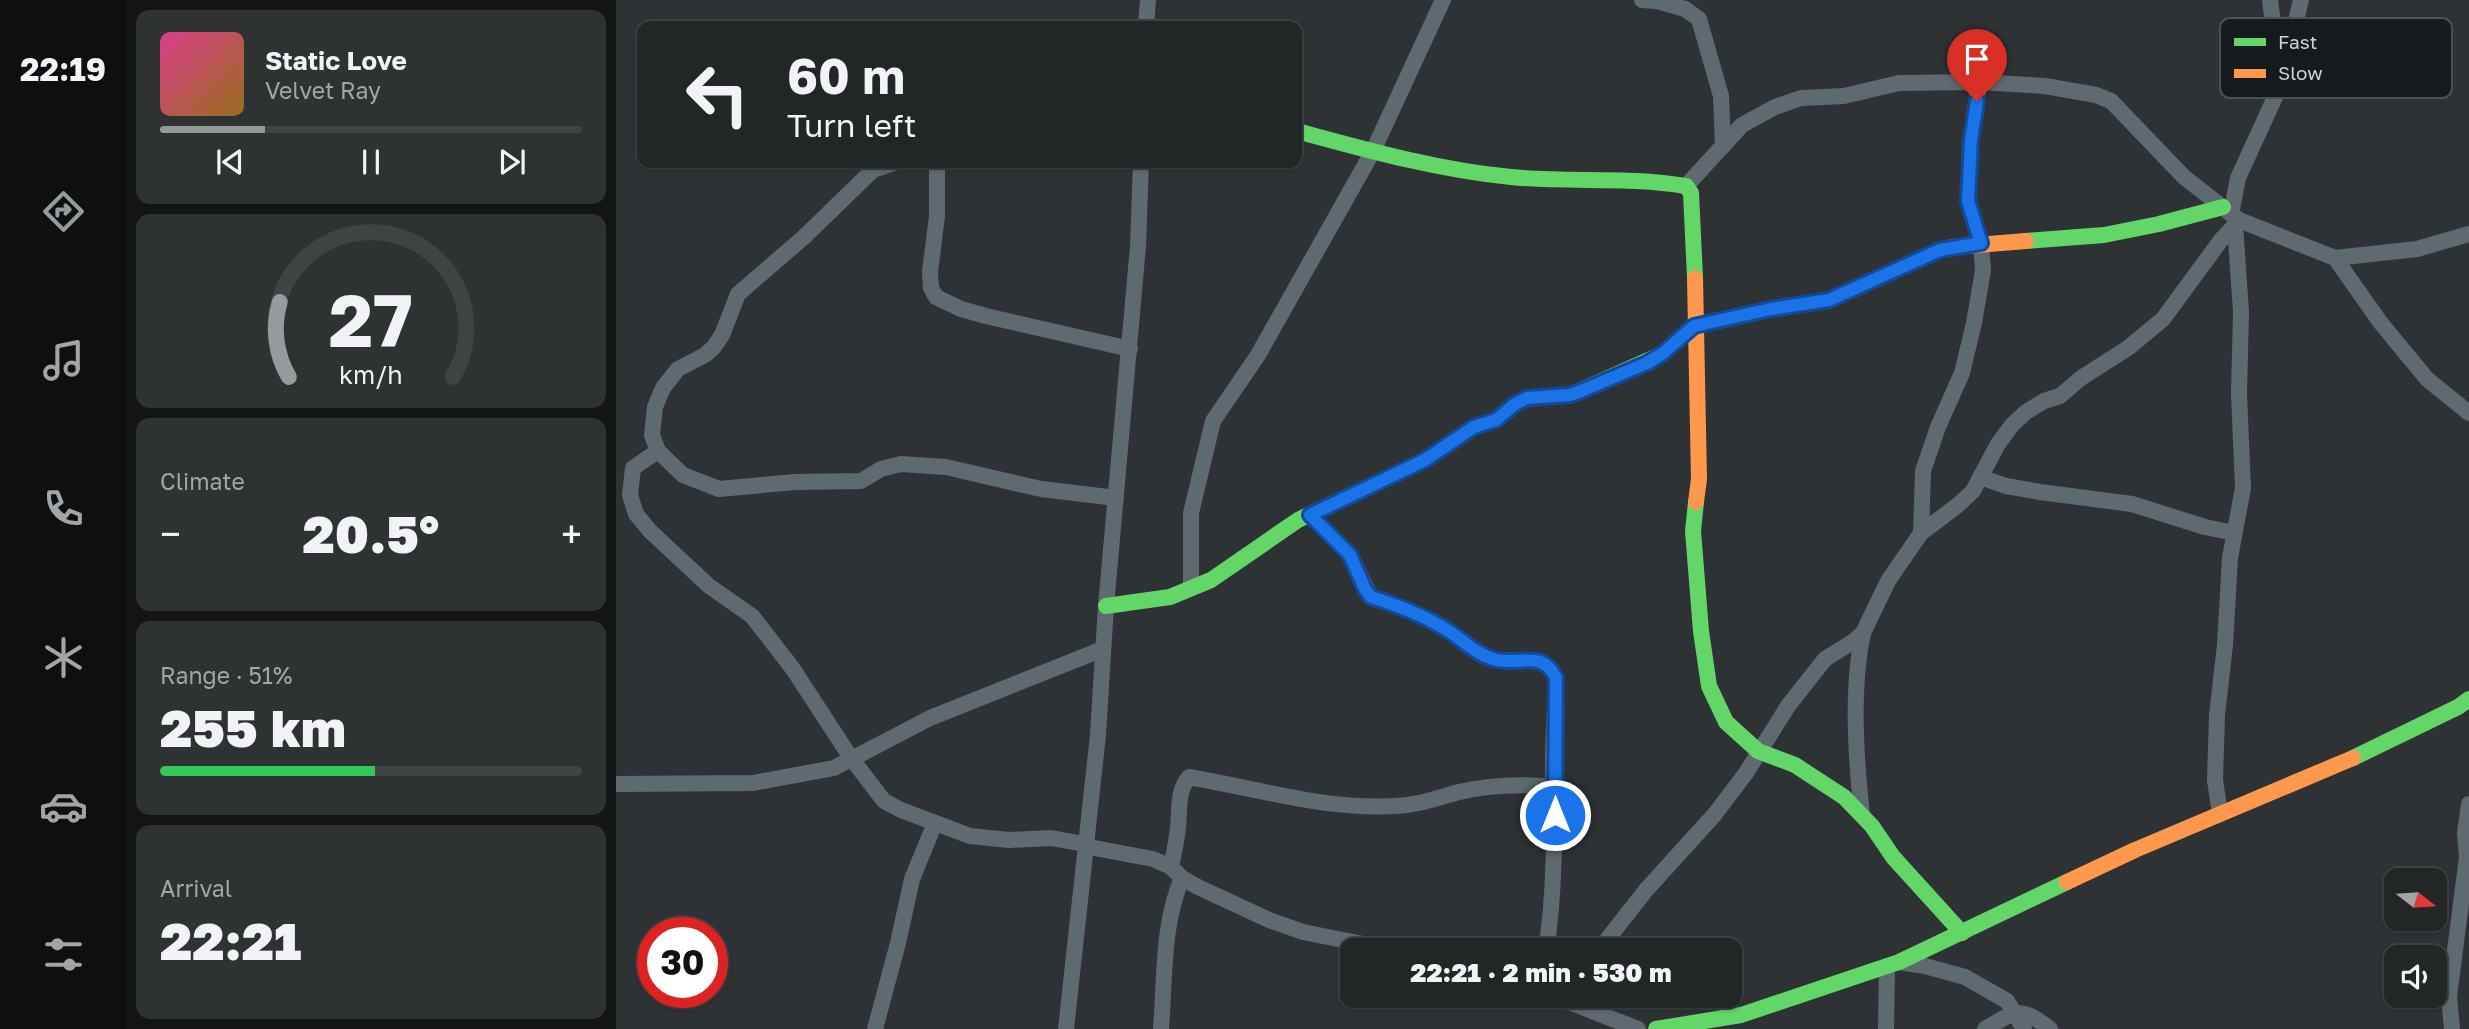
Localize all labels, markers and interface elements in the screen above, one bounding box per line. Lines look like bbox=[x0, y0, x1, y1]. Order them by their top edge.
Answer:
legend bbox=[2220, 18, 2452, 98]
pin bbox=[1947, 29, 2007, 101]
text: Fast bbox=[2278, 30, 2317, 53]
icon: arrive bbox=[1958, 40, 1996, 78]
text: Static Love bbox=[265, 45, 407, 76]
text: 60 m bbox=[787, 46, 905, 105]
icon: left bbox=[672, 49, 763, 140]
text: 22:19 bbox=[20, 50, 106, 88]
text: Slow bbox=[2278, 61, 2323, 84]
text: Velvet Ray bbox=[265, 76, 381, 104]
text: Turn left bbox=[787, 106, 916, 144]
icon: previous bbox=[211, 143, 249, 181]
icon: pause bbox=[352, 143, 390, 181]
icon: next bbox=[493, 143, 531, 181]
icon: directions bbox=[39, 187, 88, 236]
text: 27 bbox=[329, 276, 413, 363]
icon: music bbox=[39, 336, 88, 385]
text: km/h bbox=[339, 358, 403, 389]
text: Climate bbox=[160, 467, 245, 495]
icon: phone bbox=[39, 484, 88, 533]
text: 20.5° bbox=[303, 502, 439, 564]
text: − bbox=[160, 511, 181, 556]
text: + bbox=[561, 511, 582, 556]
icon: climate bbox=[39, 633, 88, 682]
text: Range · 51% bbox=[160, 661, 292, 689]
text: 255 km bbox=[160, 696, 346, 758]
position arrow bbox=[1518, 778, 1592, 852]
icon: car bbox=[39, 782, 88, 831]
north arrow bbox=[2384, 868, 2446, 931]
map controls bbox=[2384, 868, 2447, 1008]
text: Arrival bbox=[160, 874, 232, 902]
text: 22:21 bbox=[160, 909, 301, 971]
speed limit sign: 30 bbox=[637, 917, 728, 1008]
icon: filters bbox=[39, 930, 88, 979]
button: sound bbox=[2384, 945, 2447, 1008]
text: 22:21 · 2 min · 530 m bbox=[1410, 957, 1672, 988]

